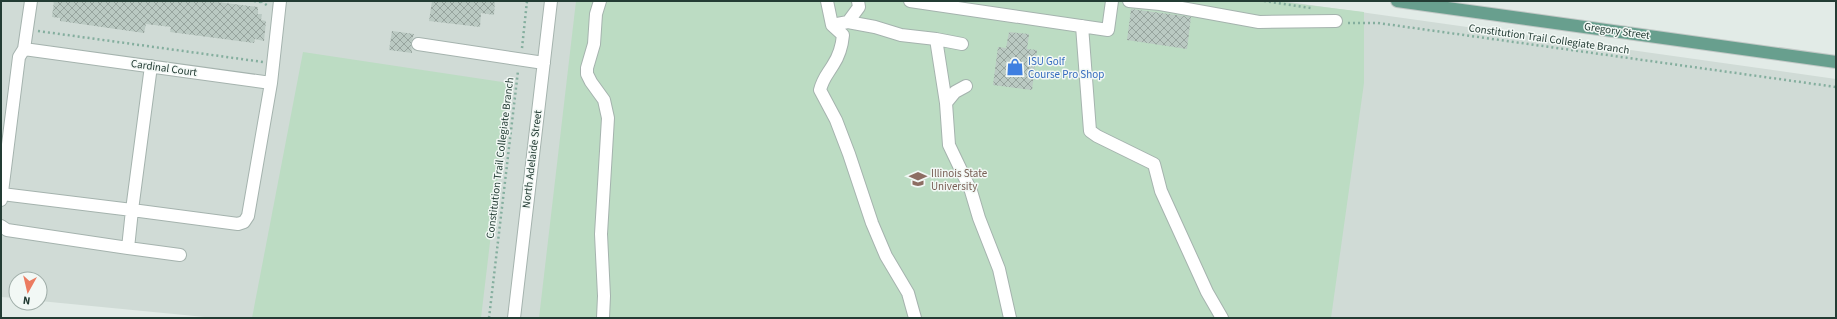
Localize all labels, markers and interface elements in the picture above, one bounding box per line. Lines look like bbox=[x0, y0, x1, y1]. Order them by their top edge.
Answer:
street label: Gregory Street bbox=[1583, 19, 1651, 43]
street label: Constitution Trail Collegiate Branch bbox=[1468, 20, 1630, 58]
place label: ISU Golf Course Pro Shop bbox=[1028, 54, 1104, 82]
street label: Cardinal Court bbox=[130, 56, 198, 80]
shop icon: ISU Golf Course Pro Shop bbox=[1005, 57, 1025, 77]
street label: Constitution Trail Collegiate Branch bbox=[483, 77, 517, 239]
street label: North Adelaide Street bbox=[519, 109, 545, 209]
place label: Illinois State University bbox=[931, 166, 988, 194]
school or university icon: Illinois State University bbox=[908, 169, 928, 189]
north arrow bbox=[8, 271, 48, 311]
text: N bbox=[22, 292, 31, 308]

